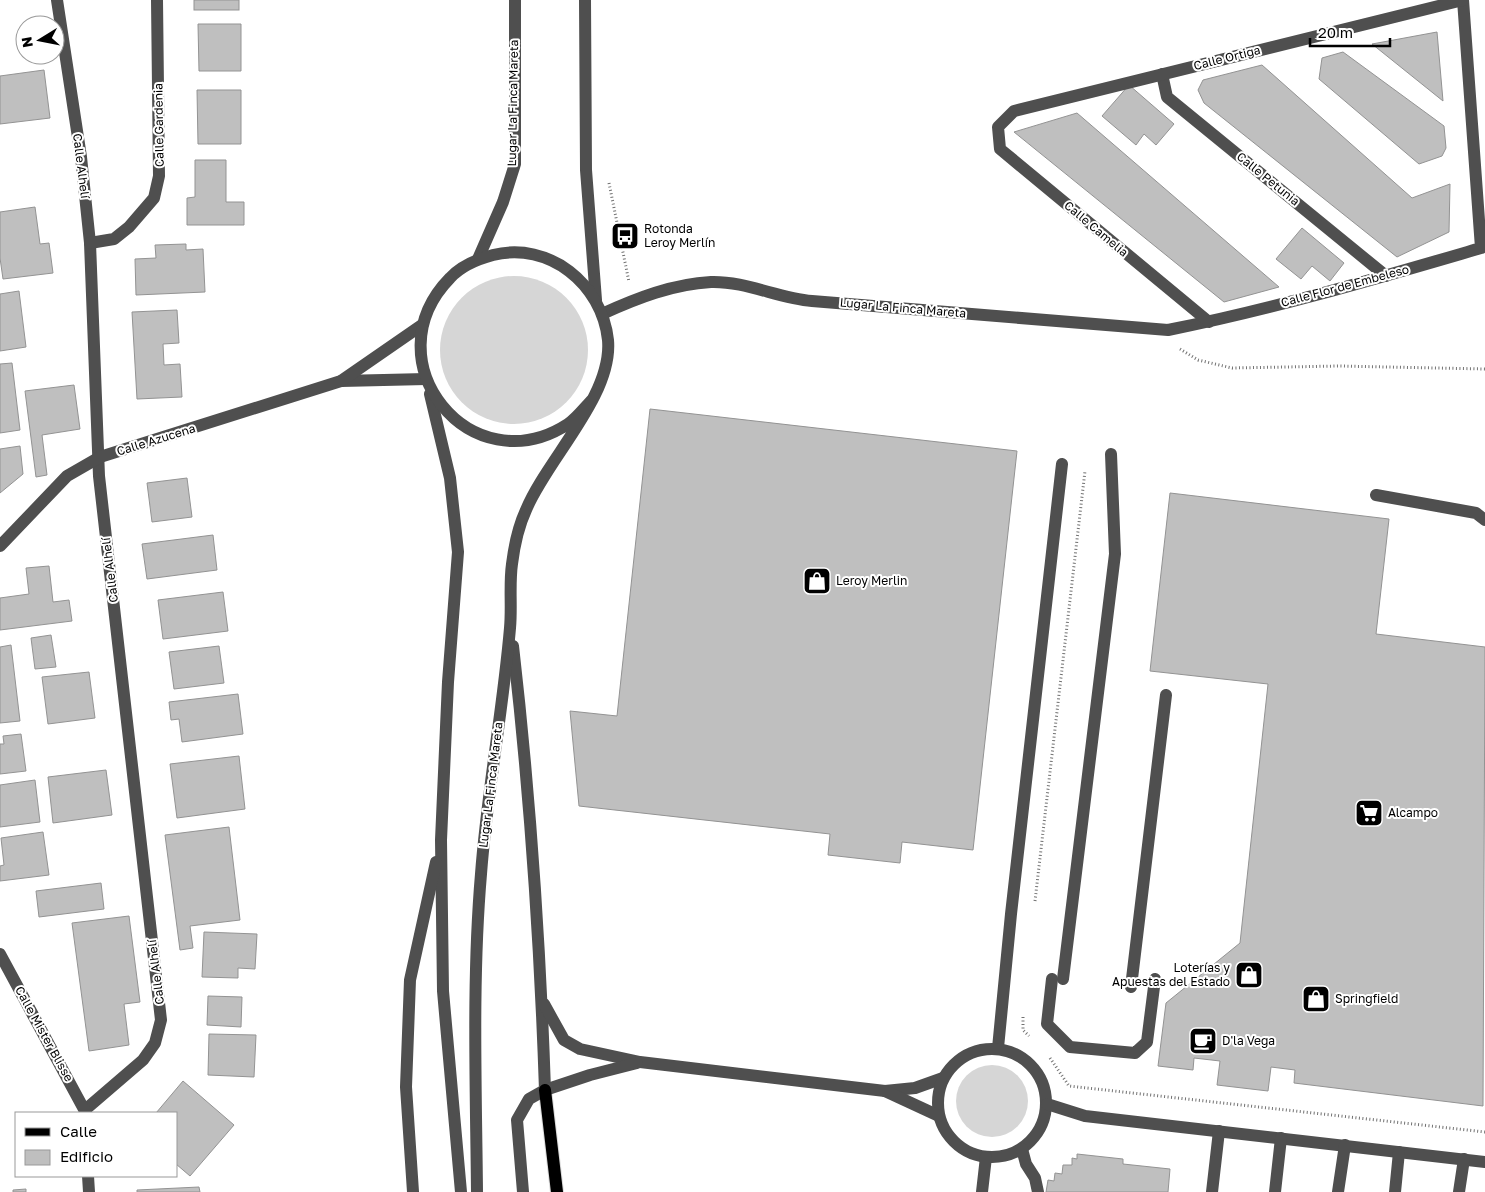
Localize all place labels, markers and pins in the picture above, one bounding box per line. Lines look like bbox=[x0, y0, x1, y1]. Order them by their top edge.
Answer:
bus stop icon: Rotonda Leroy Merlín bbox=[610, 221, 640, 251]
place label: Rotonda Leroy Merlín bbox=[644, 221, 715, 250]
shop icon: Leroy Merlin bbox=[802, 566, 832, 596]
place label: Leroy Merlin bbox=[836, 573, 907, 588]
supermarket icon: Alcampo bbox=[1354, 798, 1384, 828]
place label: Alcampo bbox=[1388, 805, 1438, 820]
place label: Loterías y Apuestas del Estado bbox=[1112, 960, 1230, 989]
shop icon: Loterías y Apuestas del Estado bbox=[1234, 960, 1264, 990]
shop icon: Springfield bbox=[1301, 984, 1331, 1014]
place label: Springfield bbox=[1335, 991, 1398, 1006]
cafe icon: D'la Vega bbox=[1188, 1026, 1218, 1056]
place label: D'la Vega bbox=[1222, 1033, 1275, 1048]

